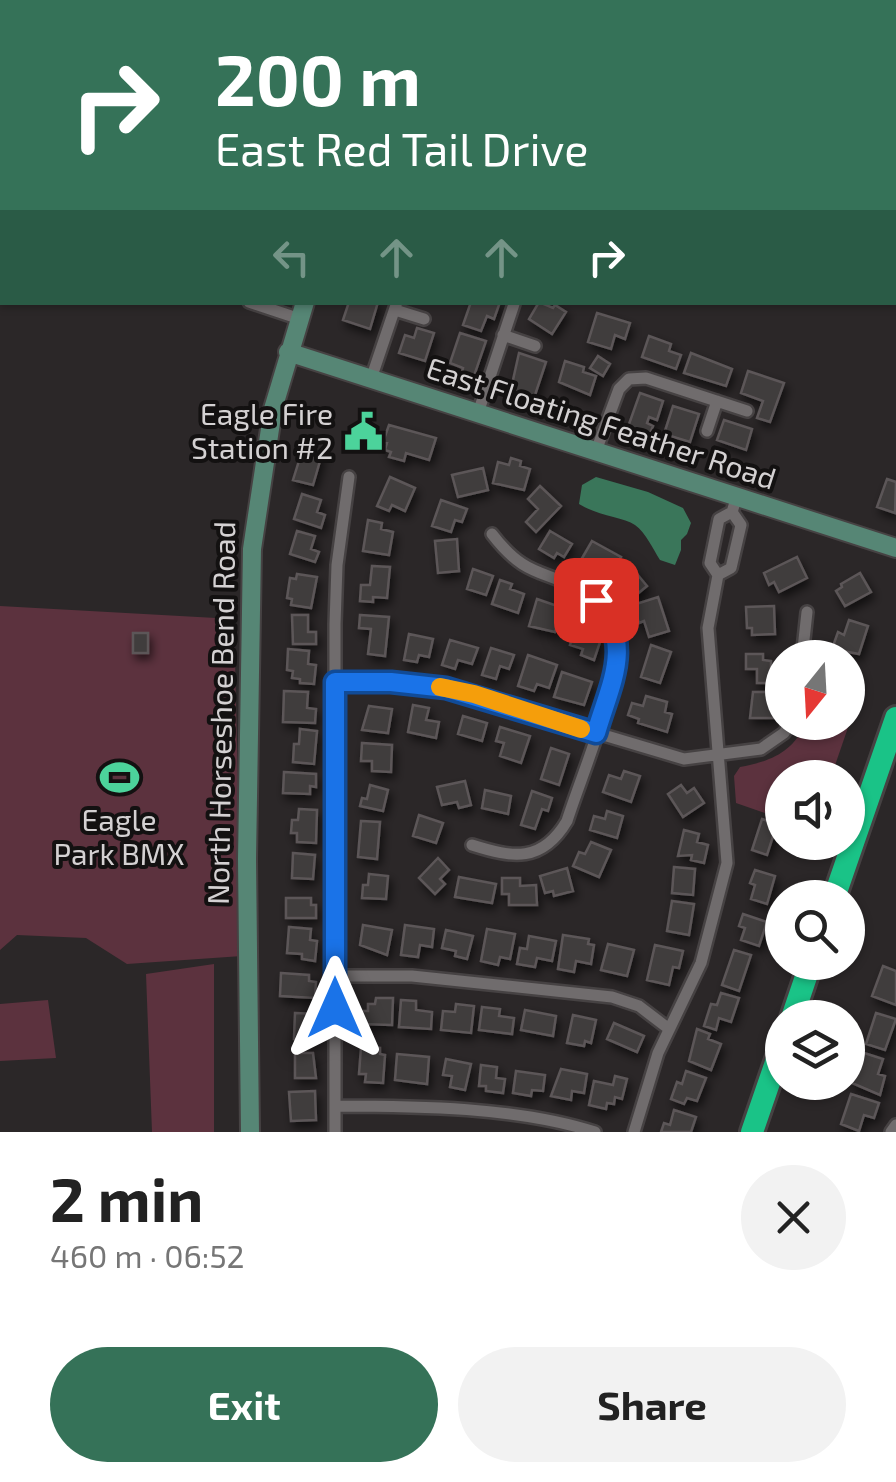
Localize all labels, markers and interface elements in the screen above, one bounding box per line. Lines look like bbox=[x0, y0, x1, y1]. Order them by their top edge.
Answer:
text: 200 m bbox=[215, 36, 421, 120]
icon: right bbox=[50, 40, 180, 170]
text: East Red Tail Drive bbox=[215, 121, 588, 175]
icon: left bbox=[264, 230, 319, 285]
icon: ahead bbox=[369, 230, 424, 285]
icon: ahead bbox=[474, 230, 529, 285]
icon: right bbox=[579, 230, 634, 285]
street label: East Floating Feather Road bbox=[422, 349, 781, 496]
place label: Eagle Fire Station #2 bbox=[191, 395, 333, 465]
public building icon: Eagle Fire Station #2 bbox=[342, 411, 384, 453]
street label: North Horseshoe Bend Road bbox=[199, 521, 241, 905]
pin bbox=[554, 558, 639, 643]
icon: arrive bbox=[569, 573, 624, 628]
north arrow bbox=[765, 640, 865, 740]
map controls bbox=[765, 640, 865, 1100]
sports icon: Eagle Park BMX bbox=[98, 756, 140, 798]
button: sound bbox=[765, 760, 865, 860]
place label: Eagle Park BMX bbox=[54, 801, 184, 871]
button: search bbox=[765, 880, 865, 980]
position arrow bbox=[283, 956, 387, 1060]
button: layers bbox=[765, 1000, 865, 1100]
text: 2 min bbox=[50, 1162, 203, 1234]
button: close bbox=[741, 1165, 846, 1270]
text: 460 m · 06:52 bbox=[50, 1236, 245, 1274]
button: Exit bbox=[50, 1347, 438, 1462]
button: Share bbox=[458, 1347, 846, 1462]

